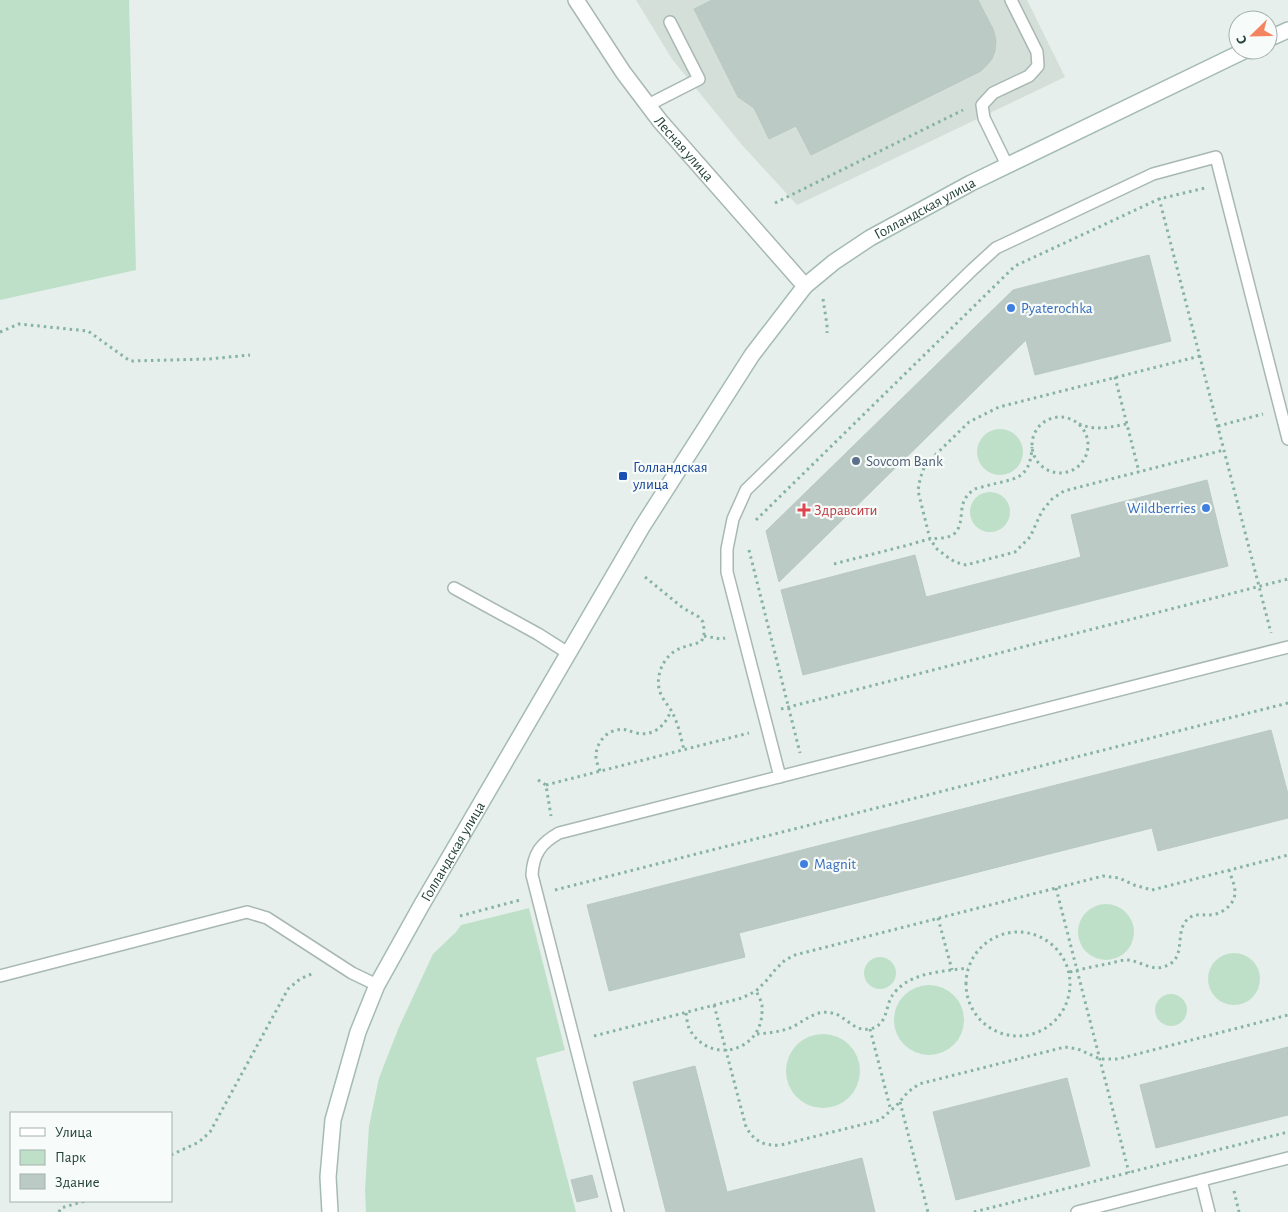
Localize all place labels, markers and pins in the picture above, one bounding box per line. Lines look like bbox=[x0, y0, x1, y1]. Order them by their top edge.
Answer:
place label: Pyaterochka bbox=[1021, 301, 1093, 316]
marker: Pyaterochka bbox=[1005, 302, 1017, 314]
place label: Sovcom Bank bbox=[866, 454, 943, 469]
marker: Sovcom Bank bbox=[850, 455, 862, 467]
place label: Голландская улица bbox=[632, 460, 708, 492]
marker: Голландская улица bbox=[617, 470, 629, 482]
place label: Wildberries bbox=[1127, 501, 1196, 516]
marker: Wildberries bbox=[1200, 502, 1212, 514]
place label: Здравсити bbox=[814, 503, 878, 518]
marker: Здравсити bbox=[798, 504, 810, 516]
place label: Magnit bbox=[814, 857, 856, 872]
marker: Magnit bbox=[798, 858, 810, 870]

